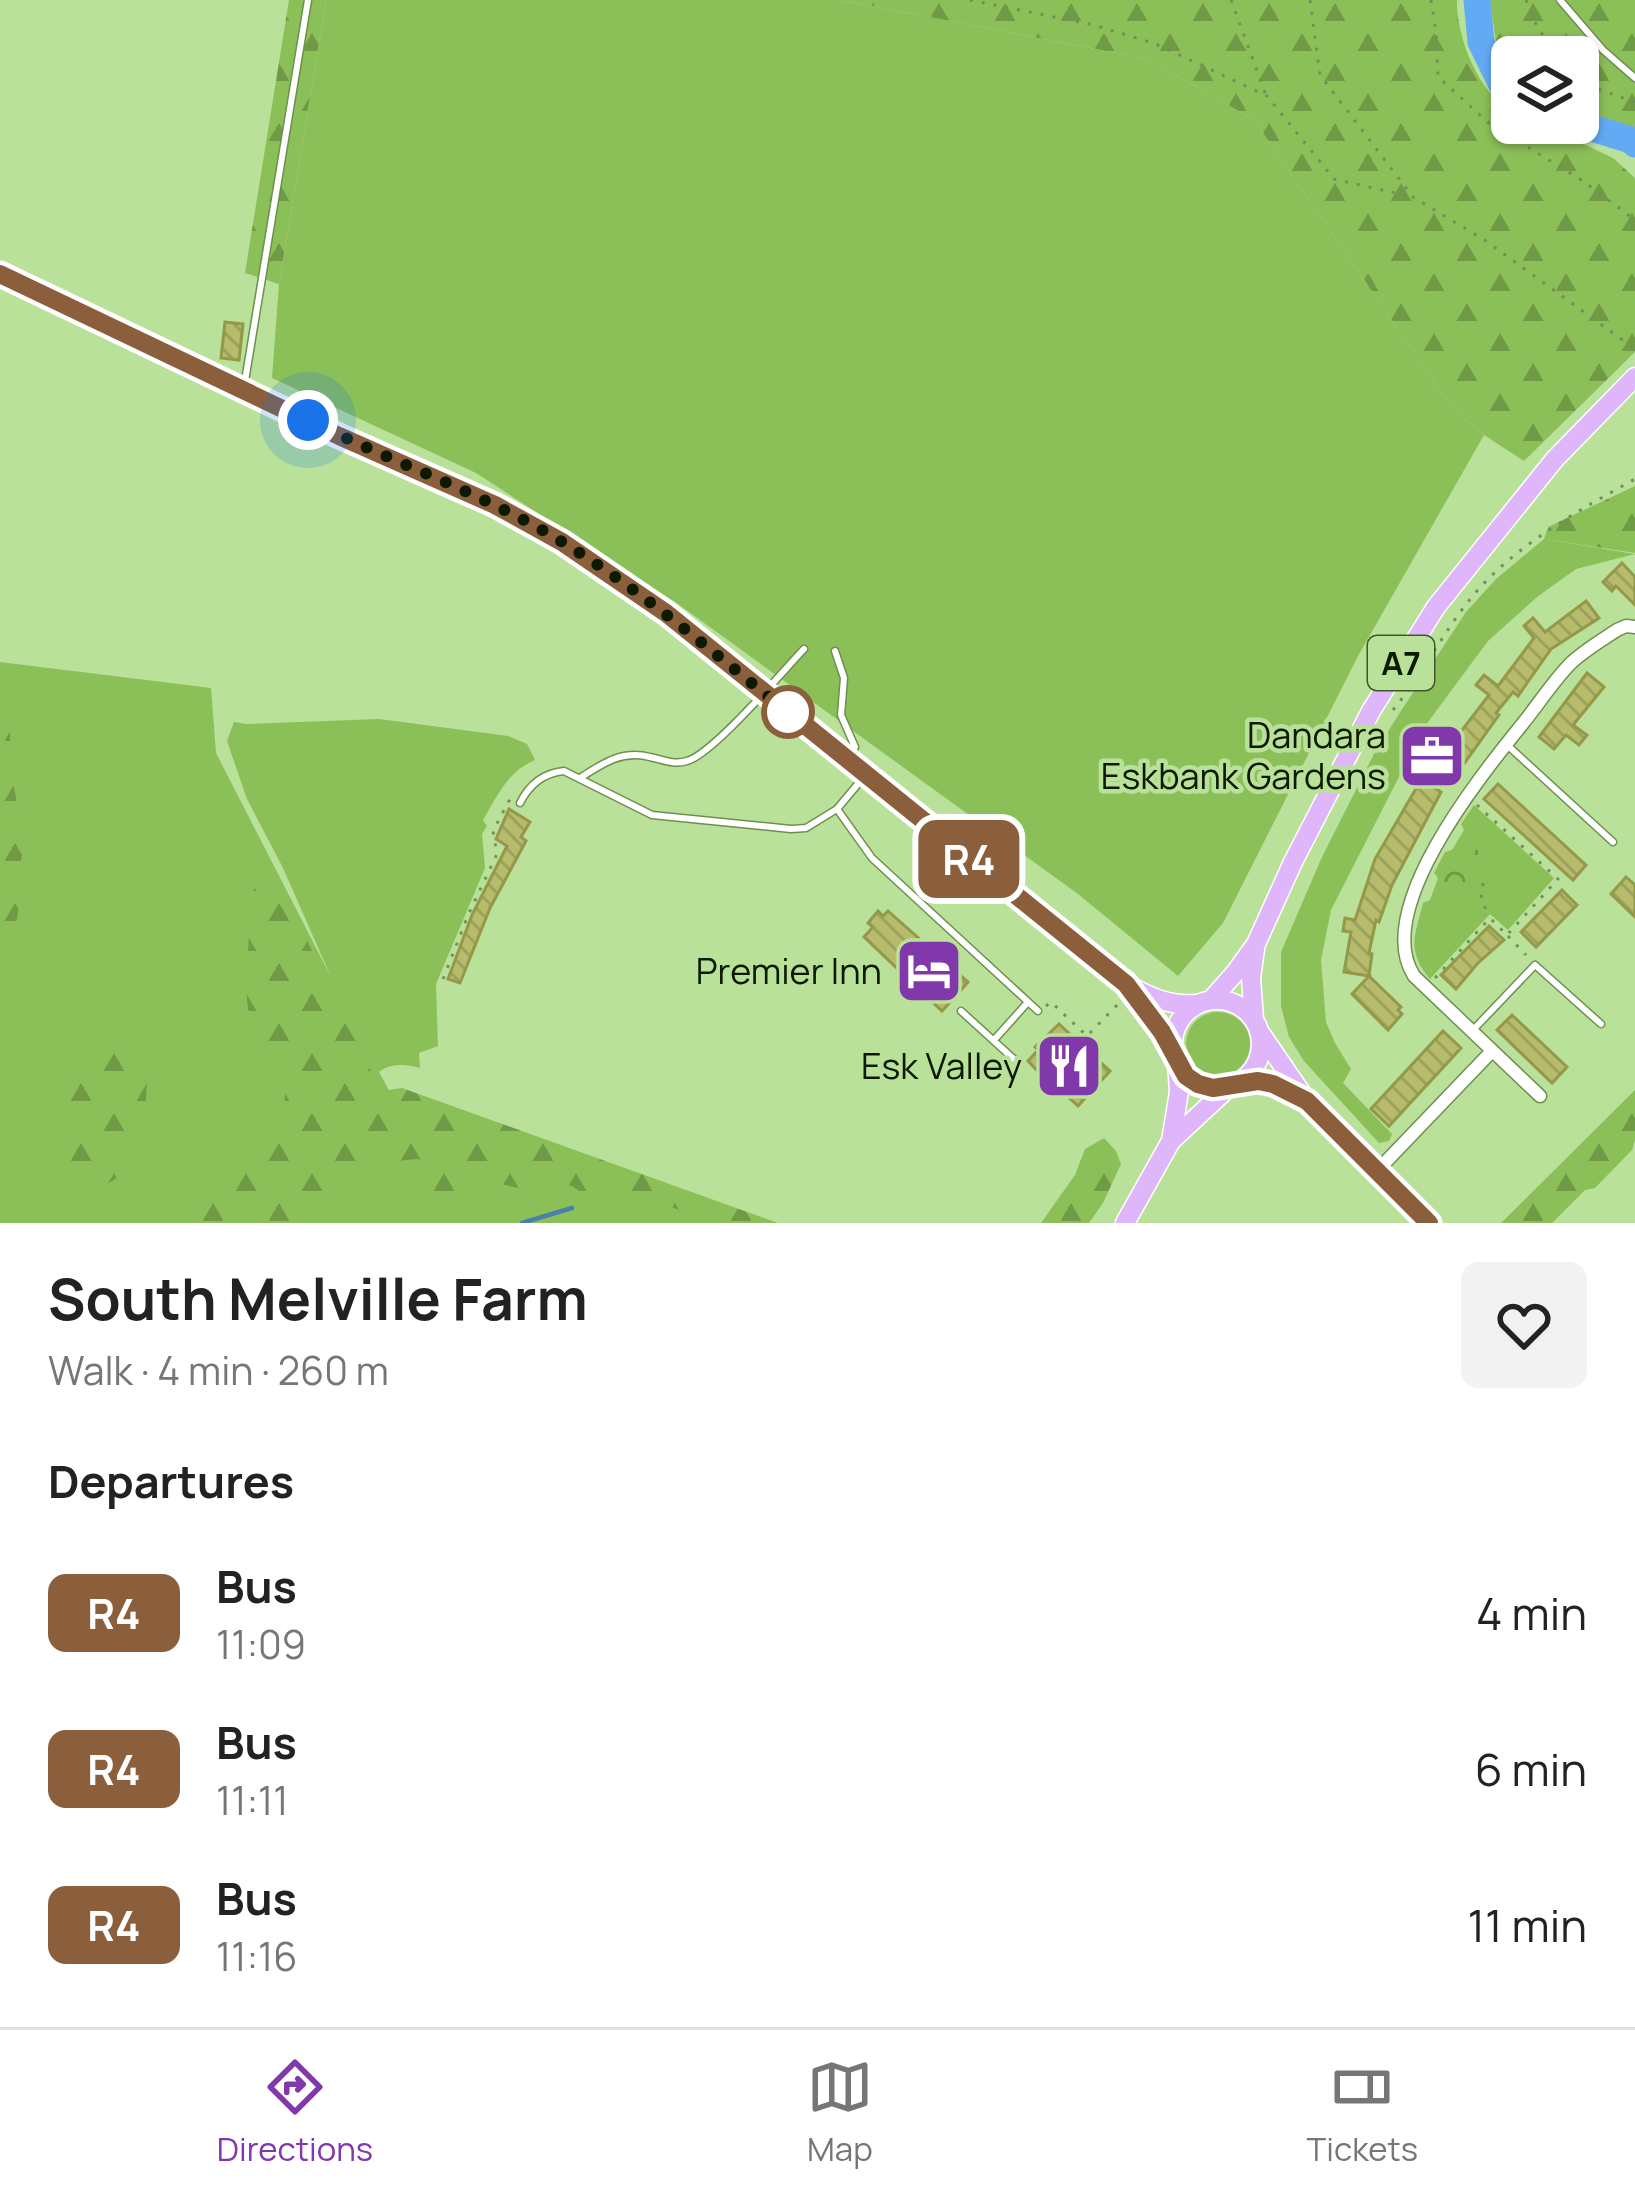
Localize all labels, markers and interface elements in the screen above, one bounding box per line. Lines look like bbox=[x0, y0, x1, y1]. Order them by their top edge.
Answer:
map controls bbox=[1491, 36, 1599, 144]
button: layers bbox=[1491, 36, 1599, 144]
your location bbox=[278, 390, 338, 450]
road number: A7 bbox=[1368, 636, 1434, 690]
unlabelled marker bbox=[763, 687, 813, 737]
place label: Dandara Eskbank Gardens bbox=[1101, 710, 1386, 800]
office icon: Dandara Eskbank Gardens bbox=[1397, 721, 1467, 791]
line badge: R4 bbox=[915, 820, 1023, 898]
text: R4 bbox=[942, 830, 996, 888]
hotel icon: Premier Inn bbox=[894, 936, 964, 1006]
place label: Premier Inn bbox=[696, 946, 882, 995]
restaurant icon: Esk Valley bbox=[1034, 1031, 1104, 1101]
place label: Esk Valley bbox=[861, 1041, 1022, 1090]
text: South Melville Farm bbox=[48, 1259, 588, 1337]
button: heart bbox=[1461, 1262, 1587, 1388]
text: Walk · 4 min · 260 m bbox=[48, 1343, 389, 1397]
text: Departures bbox=[48, 1450, 294, 1512]
text: Bus bbox=[216, 1555, 297, 1617]
text: 4 min bbox=[1476, 1582, 1587, 1644]
text: R4 bbox=[87, 1584, 141, 1642]
text: 11:09 bbox=[216, 1617, 306, 1671]
text: Bus bbox=[216, 1711, 297, 1773]
text: 6 min bbox=[1475, 1738, 1587, 1800]
text: R4 bbox=[87, 1740, 141, 1798]
text: 11:11 bbox=[216, 1773, 289, 1827]
text: Bus bbox=[216, 1867, 297, 1929]
text: 11 min bbox=[1468, 1894, 1587, 1956]
text: R4 bbox=[87, 1896, 141, 1954]
text: 11:16 bbox=[216, 1929, 298, 1983]
tab: Directions bbox=[217, 2054, 373, 2171]
tab: Map bbox=[807, 2054, 873, 2171]
tab: Tickets bbox=[1307, 2054, 1418, 2171]

